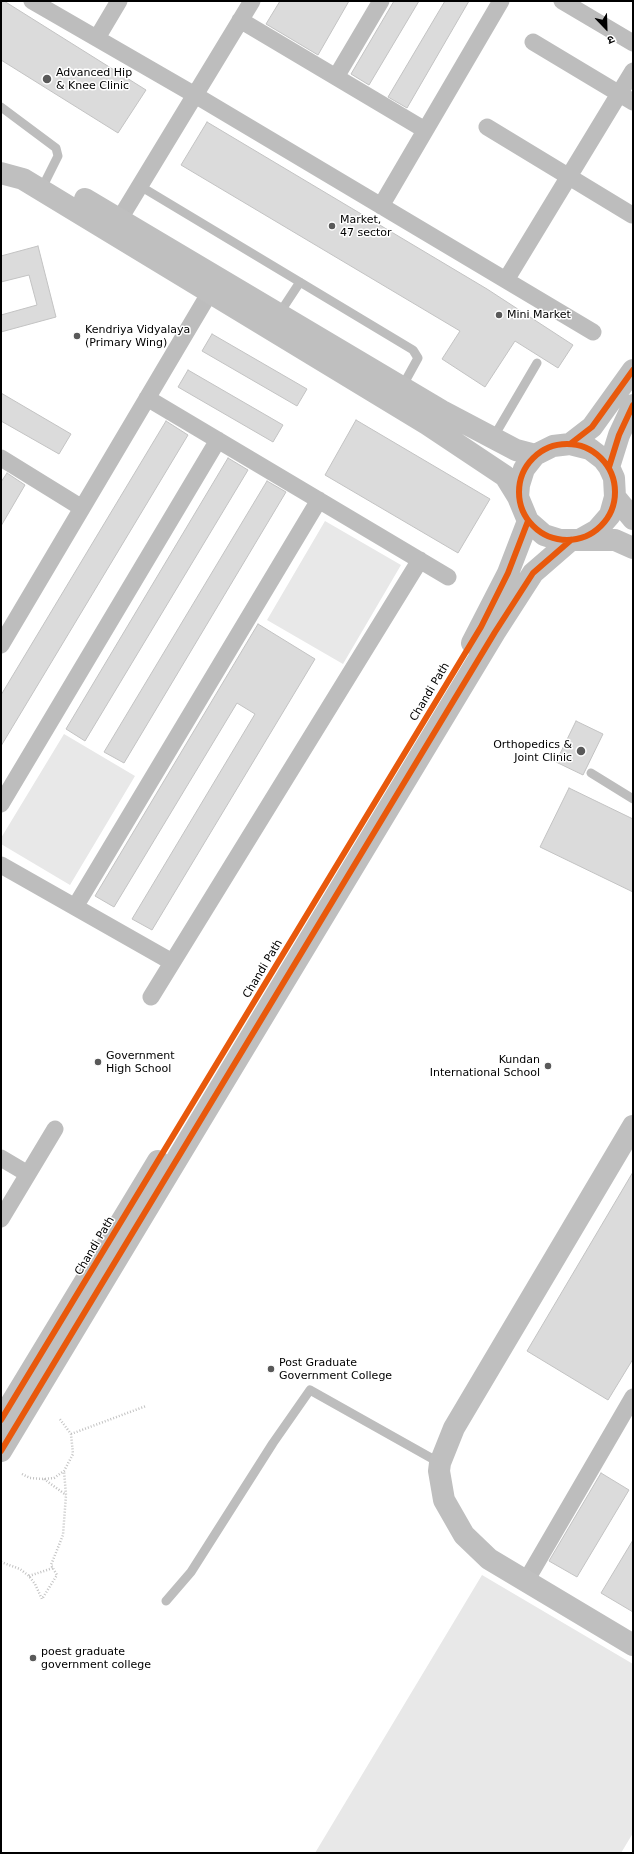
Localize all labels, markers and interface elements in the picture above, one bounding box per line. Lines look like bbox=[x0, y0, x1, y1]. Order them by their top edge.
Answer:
north arrow bbox=[586, 8, 626, 48]
text: उ bbox=[605, 32, 616, 47]
place label: Advanced Hip & Knee Clinic bbox=[56, 66, 132, 92]
marker: Advanced Hip & Knee Clinic bbox=[41, 73, 53, 85]
place label: Market, 47 sector bbox=[340, 213, 392, 239]
marker: Market, 47 sector bbox=[327, 221, 337, 231]
place label: Mini Market bbox=[507, 308, 571, 322]
marker: Mini Market bbox=[494, 310, 504, 320]
place label: Kendriya Vidyalaya (Primary Wing) bbox=[85, 323, 190, 349]
marker: Kendriya Vidyalaya (Primary Wing) bbox=[72, 331, 82, 341]
street label: Chandi Path bbox=[407, 660, 453, 724]
place label: Orthopedics & Joint Clinic bbox=[493, 738, 572, 764]
marker: Orthopedics & Joint Clinic bbox=[575, 745, 587, 757]
street label: Chandi Path bbox=[240, 937, 286, 1001]
place label: Government High School bbox=[106, 1049, 175, 1075]
place label: Kundan International School bbox=[430, 1053, 540, 1079]
marker: Government High School bbox=[93, 1057, 103, 1067]
marker: Kundan International School bbox=[543, 1061, 553, 1071]
street label: Chandi Path bbox=[72, 1214, 118, 1278]
place label: Post Graduate Government College bbox=[279, 1356, 392, 1382]
marker: Post Graduate Government College bbox=[266, 1364, 276, 1374]
place label: poest graduate government college bbox=[41, 1645, 151, 1671]
marker: poest graduate government college bbox=[28, 1653, 38, 1663]

